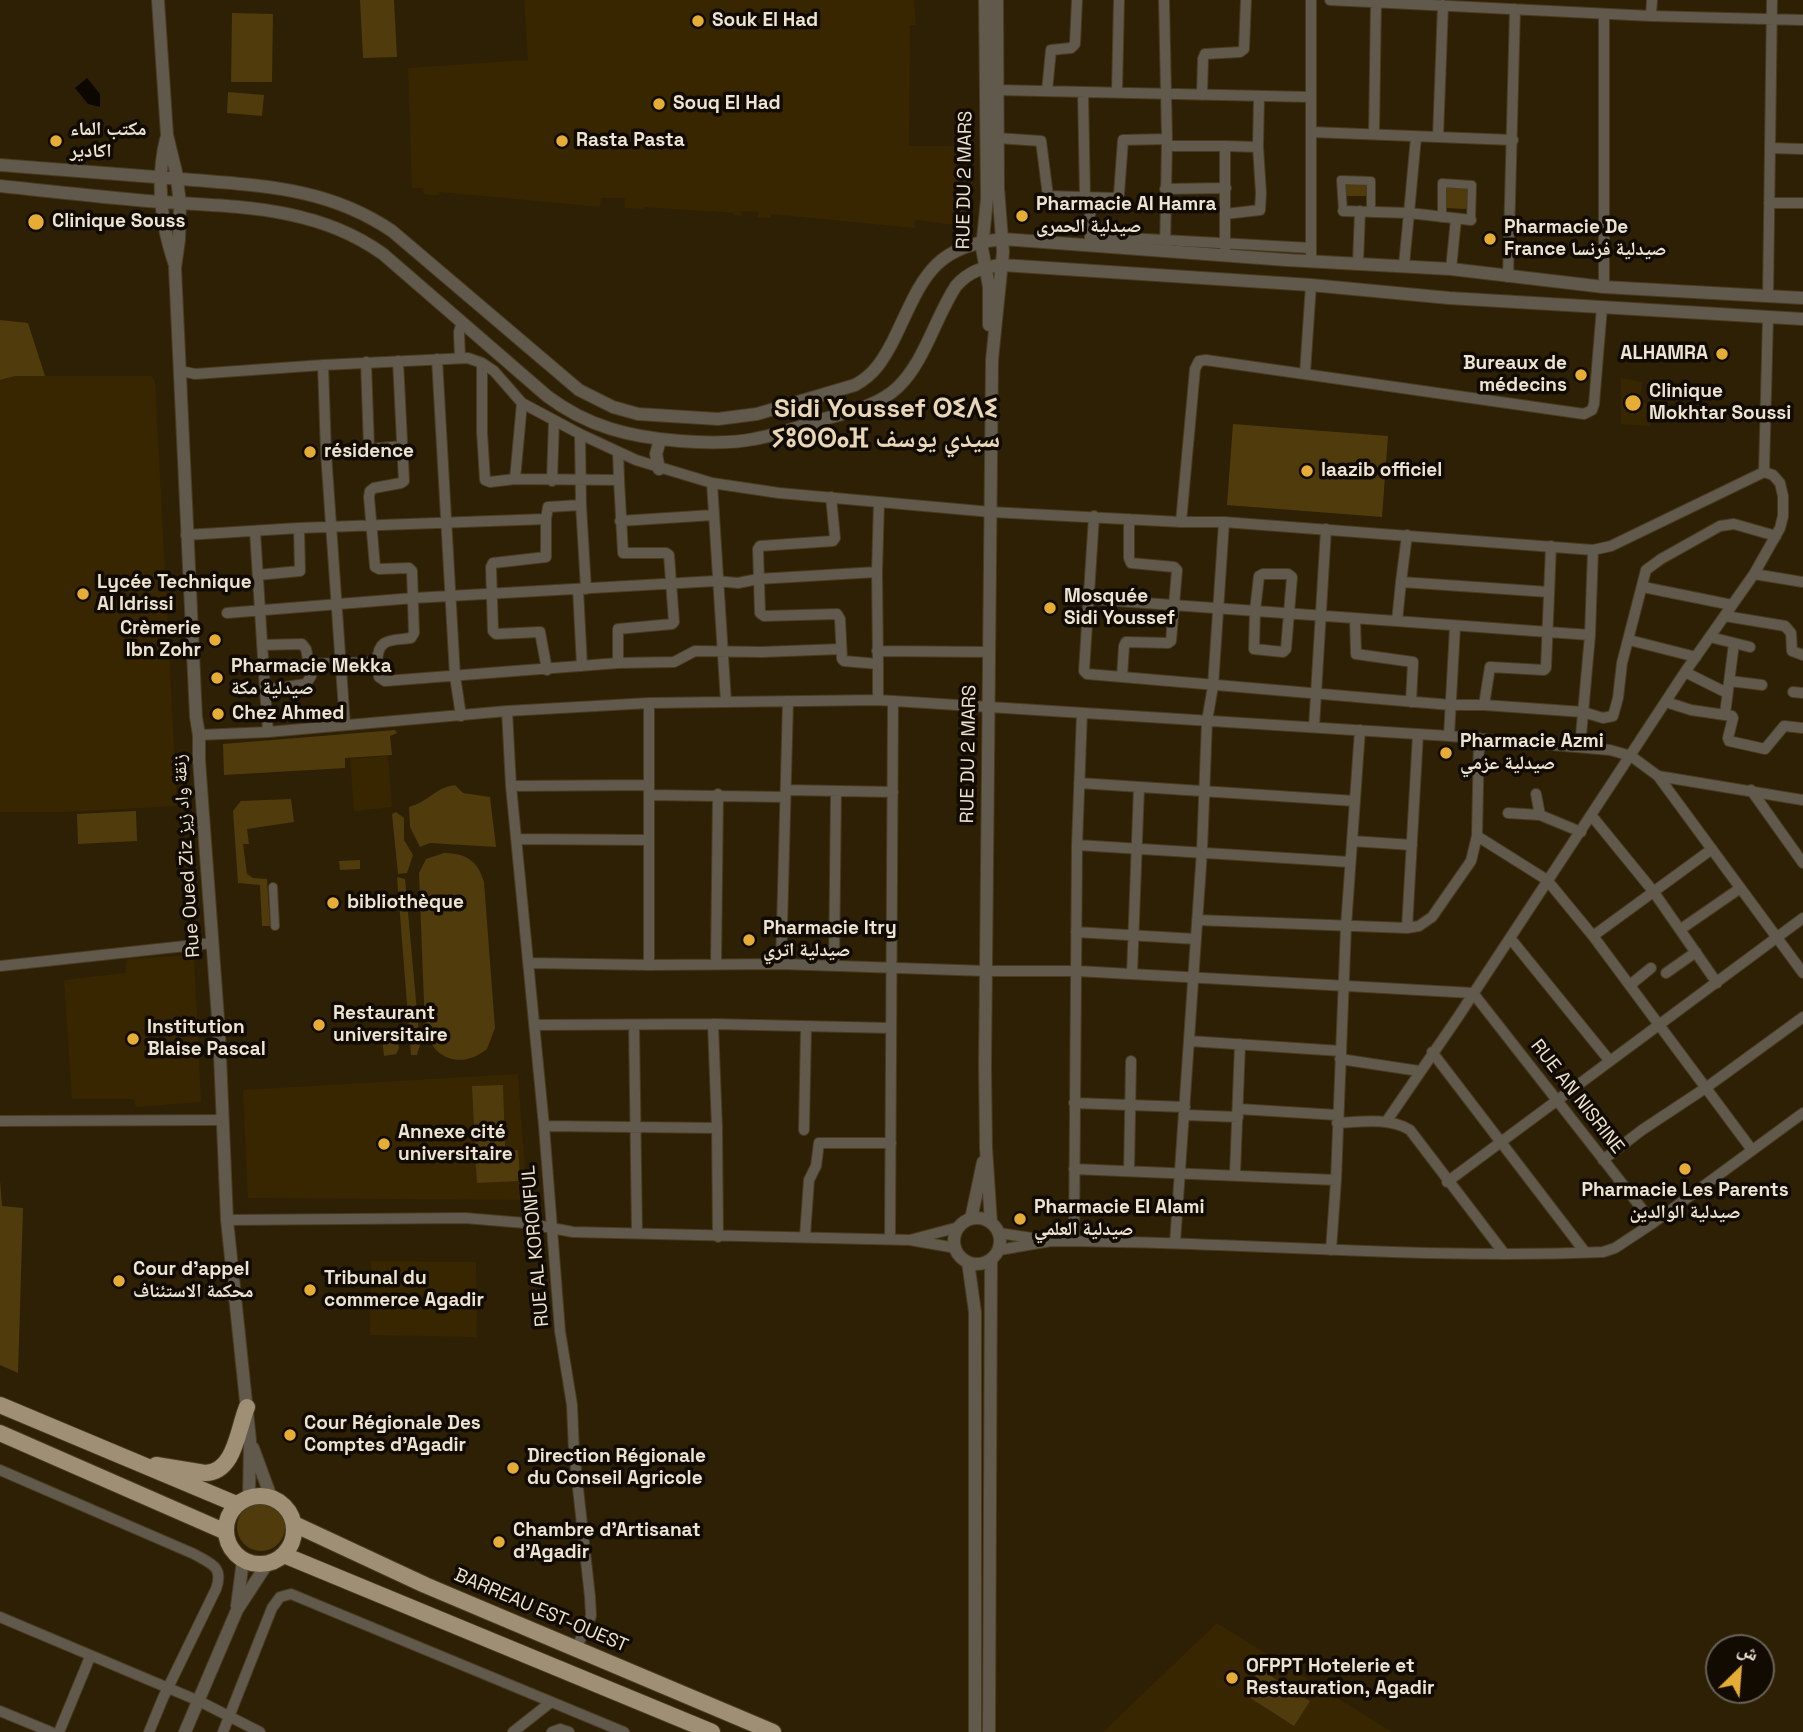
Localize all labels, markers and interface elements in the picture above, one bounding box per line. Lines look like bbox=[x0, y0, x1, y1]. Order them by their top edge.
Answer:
place label: Souk El Had bbox=[712, 10, 818, 32]
marker: Souk El Had bbox=[690, 13, 706, 29]
place label: Souq El Had bbox=[673, 93, 781, 115]
marker: Souq El Had bbox=[651, 96, 667, 112]
street label: RUE DU 2 MARS bbox=[952, 110, 978, 250]
place label: مكتب الماء اكادير bbox=[70, 119, 146, 163]
place label: Rasta Pasta bbox=[576, 130, 685, 152]
marker: مكتب الماء اكادير bbox=[48, 133, 64, 149]
marker: Rasta Pasta bbox=[554, 133, 570, 149]
place label: Pharmacie Al Hamra صيدلية الحمرى bbox=[1036, 194, 1217, 238]
marker: Pharmacie Al Hamra صيدلية الحمرى bbox=[1014, 208, 1030, 224]
place label: Clinique Souss bbox=[52, 211, 185, 233]
marker: Clinique Souss bbox=[26, 212, 46, 232]
place label: Pharmacie De France صيدلية فرنسا bbox=[1504, 217, 1666, 261]
marker: Pharmacie De France صيدلية فرنسا bbox=[1482, 231, 1498, 247]
place label: ALHAMRA bbox=[1620, 343, 1708, 365]
marker: ALHAMRA bbox=[1714, 346, 1730, 362]
place label: Bureaux de médecins bbox=[1463, 353, 1567, 397]
marker: Bureaux de médecins bbox=[1573, 367, 1589, 383]
place label: Clinique Mokhtar Soussi bbox=[1649, 381, 1791, 425]
marker: Clinique Mokhtar Soussi bbox=[1623, 393, 1643, 413]
district label: Sidi Youssef ⵙⵉⴷⵉ ⵢⵓⵙⵙⴰⴼ سيدي يوسف bbox=[772, 394, 1000, 456]
place label: résidence bbox=[324, 441, 414, 463]
marker: résidence bbox=[302, 444, 318, 460]
place label: laazib officiel bbox=[1321, 460, 1442, 482]
marker: laazib officiel bbox=[1299, 463, 1315, 479]
place label: Lycée Technique Al Idrissi bbox=[97, 572, 252, 616]
marker: Lycée Technique Al Idrissi bbox=[75, 586, 91, 602]
place label: Mosquée Sidi Youssef bbox=[1064, 586, 1175, 630]
marker: Mosquée Sidi Youssef bbox=[1042, 600, 1058, 616]
place label: Crèmerie Ibn Zohr bbox=[120, 618, 201, 662]
marker: Crèmerie Ibn Zohr bbox=[207, 632, 223, 648]
place label: Pharmacie Mekka صيدلية مكة bbox=[231, 656, 392, 700]
marker: Pharmacie Mekka صيدلية مكة bbox=[209, 670, 225, 686]
street label: RUE DU 2 MARS bbox=[956, 684, 982, 824]
place label: Chez Ahmed bbox=[232, 703, 344, 725]
marker: Chez Ahmed bbox=[210, 706, 226, 722]
place label: Pharmacie Azmi صيدلية عزمي bbox=[1460, 731, 1604, 775]
marker: Pharmacie Azmi صيدلية عزمي bbox=[1438, 745, 1454, 761]
street label: Rue Oued Ziz زنقة واد زيز bbox=[169, 753, 205, 959]
place label: bibliothèque bbox=[347, 892, 464, 914]
marker: bibliothèque bbox=[325, 895, 341, 911]
place label: Pharmacie Itry صيدلية اتري bbox=[763, 918, 897, 962]
marker: Pharmacie Itry صيدلية اتري bbox=[741, 932, 757, 948]
place label: Restaurant universitaire bbox=[333, 1003, 448, 1047]
place label: Institution Blaise Pascal bbox=[147, 1017, 266, 1061]
marker: Restaurant universitaire bbox=[311, 1017, 327, 1033]
marker: Institution Blaise Pascal bbox=[125, 1031, 141, 1047]
street label: RUE AN NISRINE bbox=[1525, 1035, 1629, 1159]
place label: Annexe cité universitaire bbox=[398, 1122, 513, 1166]
marker: Annexe cité universitaire bbox=[376, 1136, 392, 1152]
marker: Pharmacie Les Parents صيدلية الوالدين bbox=[1677, 1161, 1693, 1177]
street label: RUE AL KORONFUL bbox=[518, 1164, 554, 1328]
place label: Pharmacie Les Parents صيدلية الوالدين bbox=[1581, 1180, 1789, 1224]
place label: Pharmacie El Alami صيدلية العلمي bbox=[1034, 1197, 1204, 1241]
marker: Pharmacie El Alami صيدلية العلمي bbox=[1012, 1211, 1028, 1227]
place label: Cour d'appel محكمة الاستئناف bbox=[133, 1259, 253, 1303]
place label: Tribunal du commerce Agadir bbox=[324, 1268, 484, 1312]
marker: Cour d'appel محكمة الاستئناف bbox=[111, 1273, 127, 1289]
marker: Tribunal du commerce Agadir bbox=[302, 1282, 318, 1298]
place label: Cour Régionale Des Comptes d'Agadir bbox=[304, 1413, 481, 1457]
marker: Cour Régionale Des Comptes d'Agadir bbox=[282, 1427, 298, 1443]
place label: Direction Régionale du Conseil Agricole bbox=[527, 1446, 706, 1490]
marker: Direction Régionale du Conseil Agricole bbox=[505, 1460, 521, 1476]
place label: Chambre d'Artisanat d'Agadir bbox=[513, 1520, 701, 1564]
marker: Chambre d'Artisanat d'Agadir bbox=[491, 1534, 507, 1550]
street label: BARREAU EST-OUEST bbox=[451, 1564, 631, 1658]
north arrow bbox=[1705, 1634, 1775, 1704]
text: ش bbox=[1734, 1636, 1763, 1667]
place label: OFPPT Hotelerie et Restauration, Agadir bbox=[1246, 1656, 1435, 1700]
marker: OFPPT Hotelerie et Restauration, Agadir bbox=[1224, 1670, 1240, 1686]

